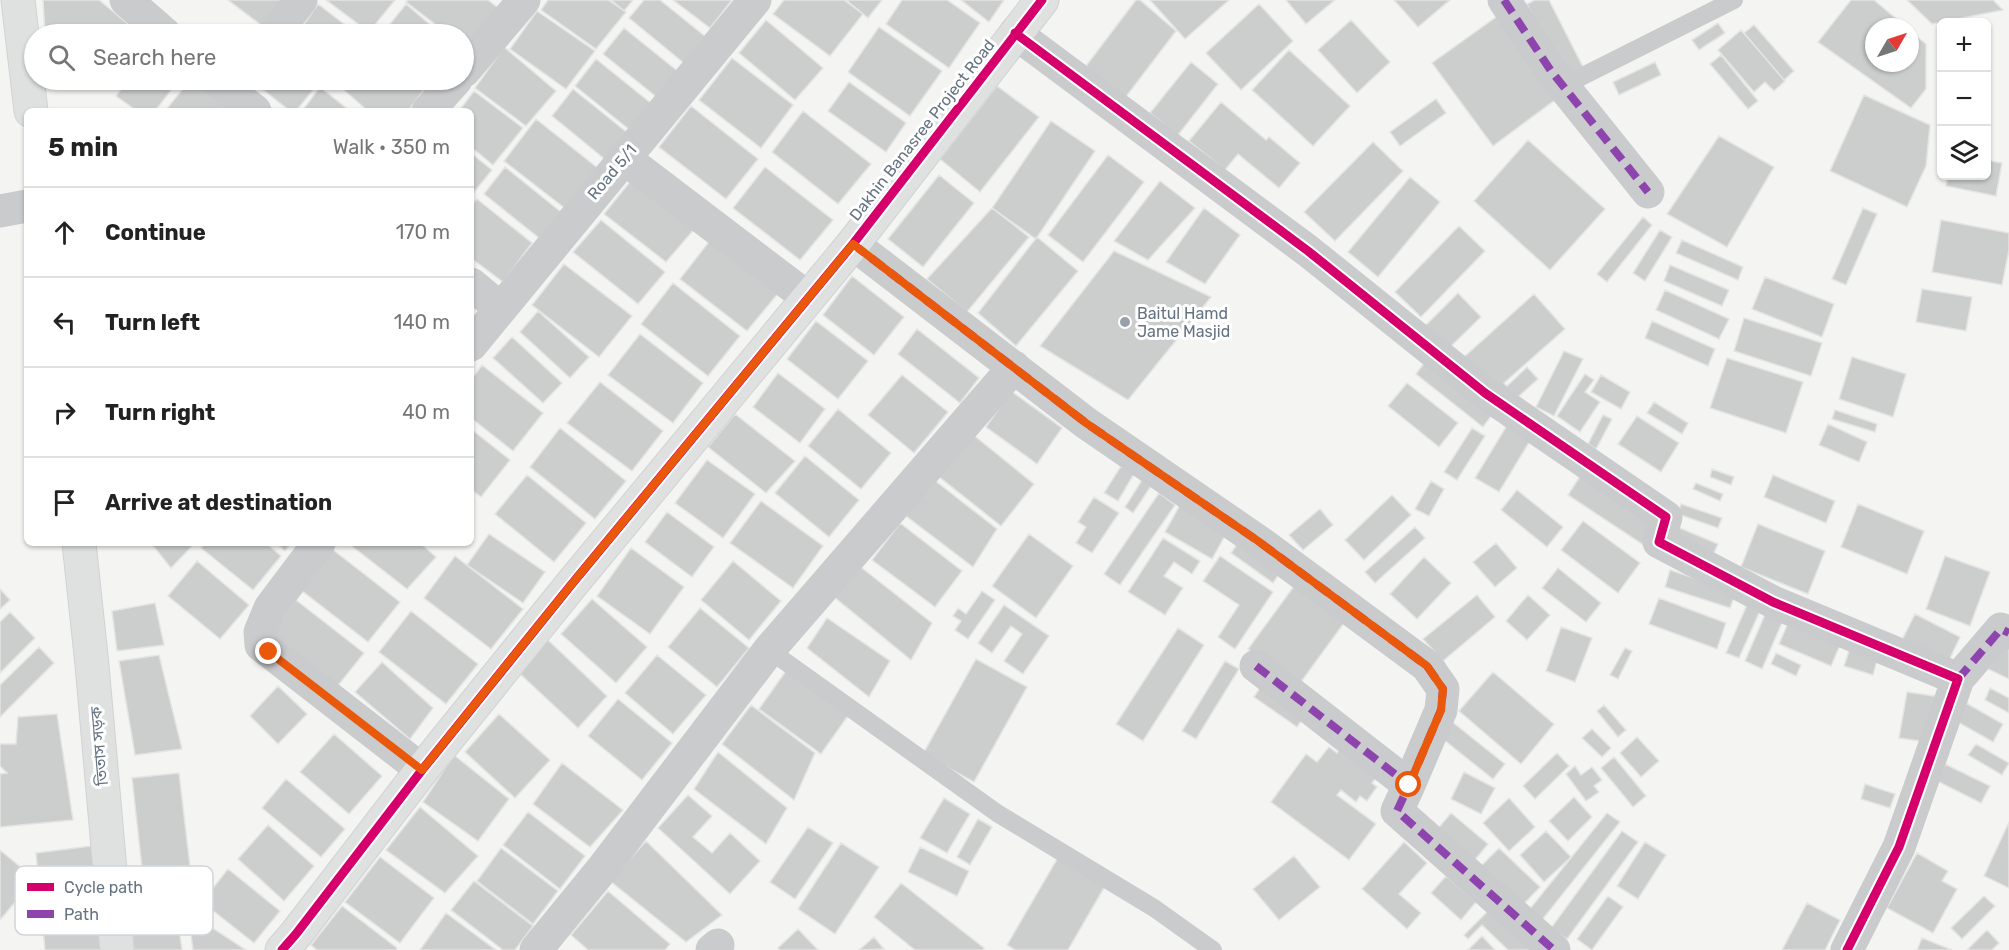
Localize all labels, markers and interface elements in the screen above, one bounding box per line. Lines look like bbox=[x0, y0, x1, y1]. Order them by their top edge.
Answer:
north arrow bbox=[1865, 18, 1919, 72]
map controls bbox=[1937, 18, 1991, 180]
button: + bbox=[1937, 18, 1991, 72]
search box bbox=[24, 24, 474, 90]
street label: Dakhin Banasree Project Road bbox=[845, 36, 999, 224]
icon: search bbox=[45, 41, 78, 74]
text: Search here bbox=[93, 44, 216, 71]
button: − bbox=[1937, 72, 1991, 126]
button: layers bbox=[1937, 126, 1991, 180]
text: 5 min bbox=[48, 132, 118, 163]
text: Walk · 350 m bbox=[333, 135, 450, 159]
street label: Road 5/1 bbox=[584, 141, 640, 203]
icon: ahead bbox=[48, 216, 81, 249]
text: Continue bbox=[105, 219, 206, 246]
text: 170 m bbox=[396, 220, 450, 244]
place label: Baitul Hamd Jame Masjid bbox=[1137, 304, 1230, 341]
icon: left bbox=[48, 306, 81, 339]
text: Turn left bbox=[105, 309, 200, 336]
text: 140 m bbox=[394, 310, 450, 334]
marker: Baitul Hamd Jame Masjid bbox=[1118, 315, 1132, 329]
icon: right bbox=[48, 396, 81, 429]
text: Turn right bbox=[105, 399, 215, 426]
text: 40 m bbox=[402, 400, 450, 424]
icon: arrive bbox=[48, 486, 81, 519]
text: Arrive at destination bbox=[105, 489, 332, 516]
route end bbox=[255, 638, 281, 664]
street label: তিতাস সড়ক bbox=[86, 705, 112, 787]
route start bbox=[1395, 771, 1421, 797]
legend bbox=[15, 866, 213, 935]
text: Cycle path bbox=[64, 878, 143, 897]
text: Path bbox=[64, 905, 99, 924]

